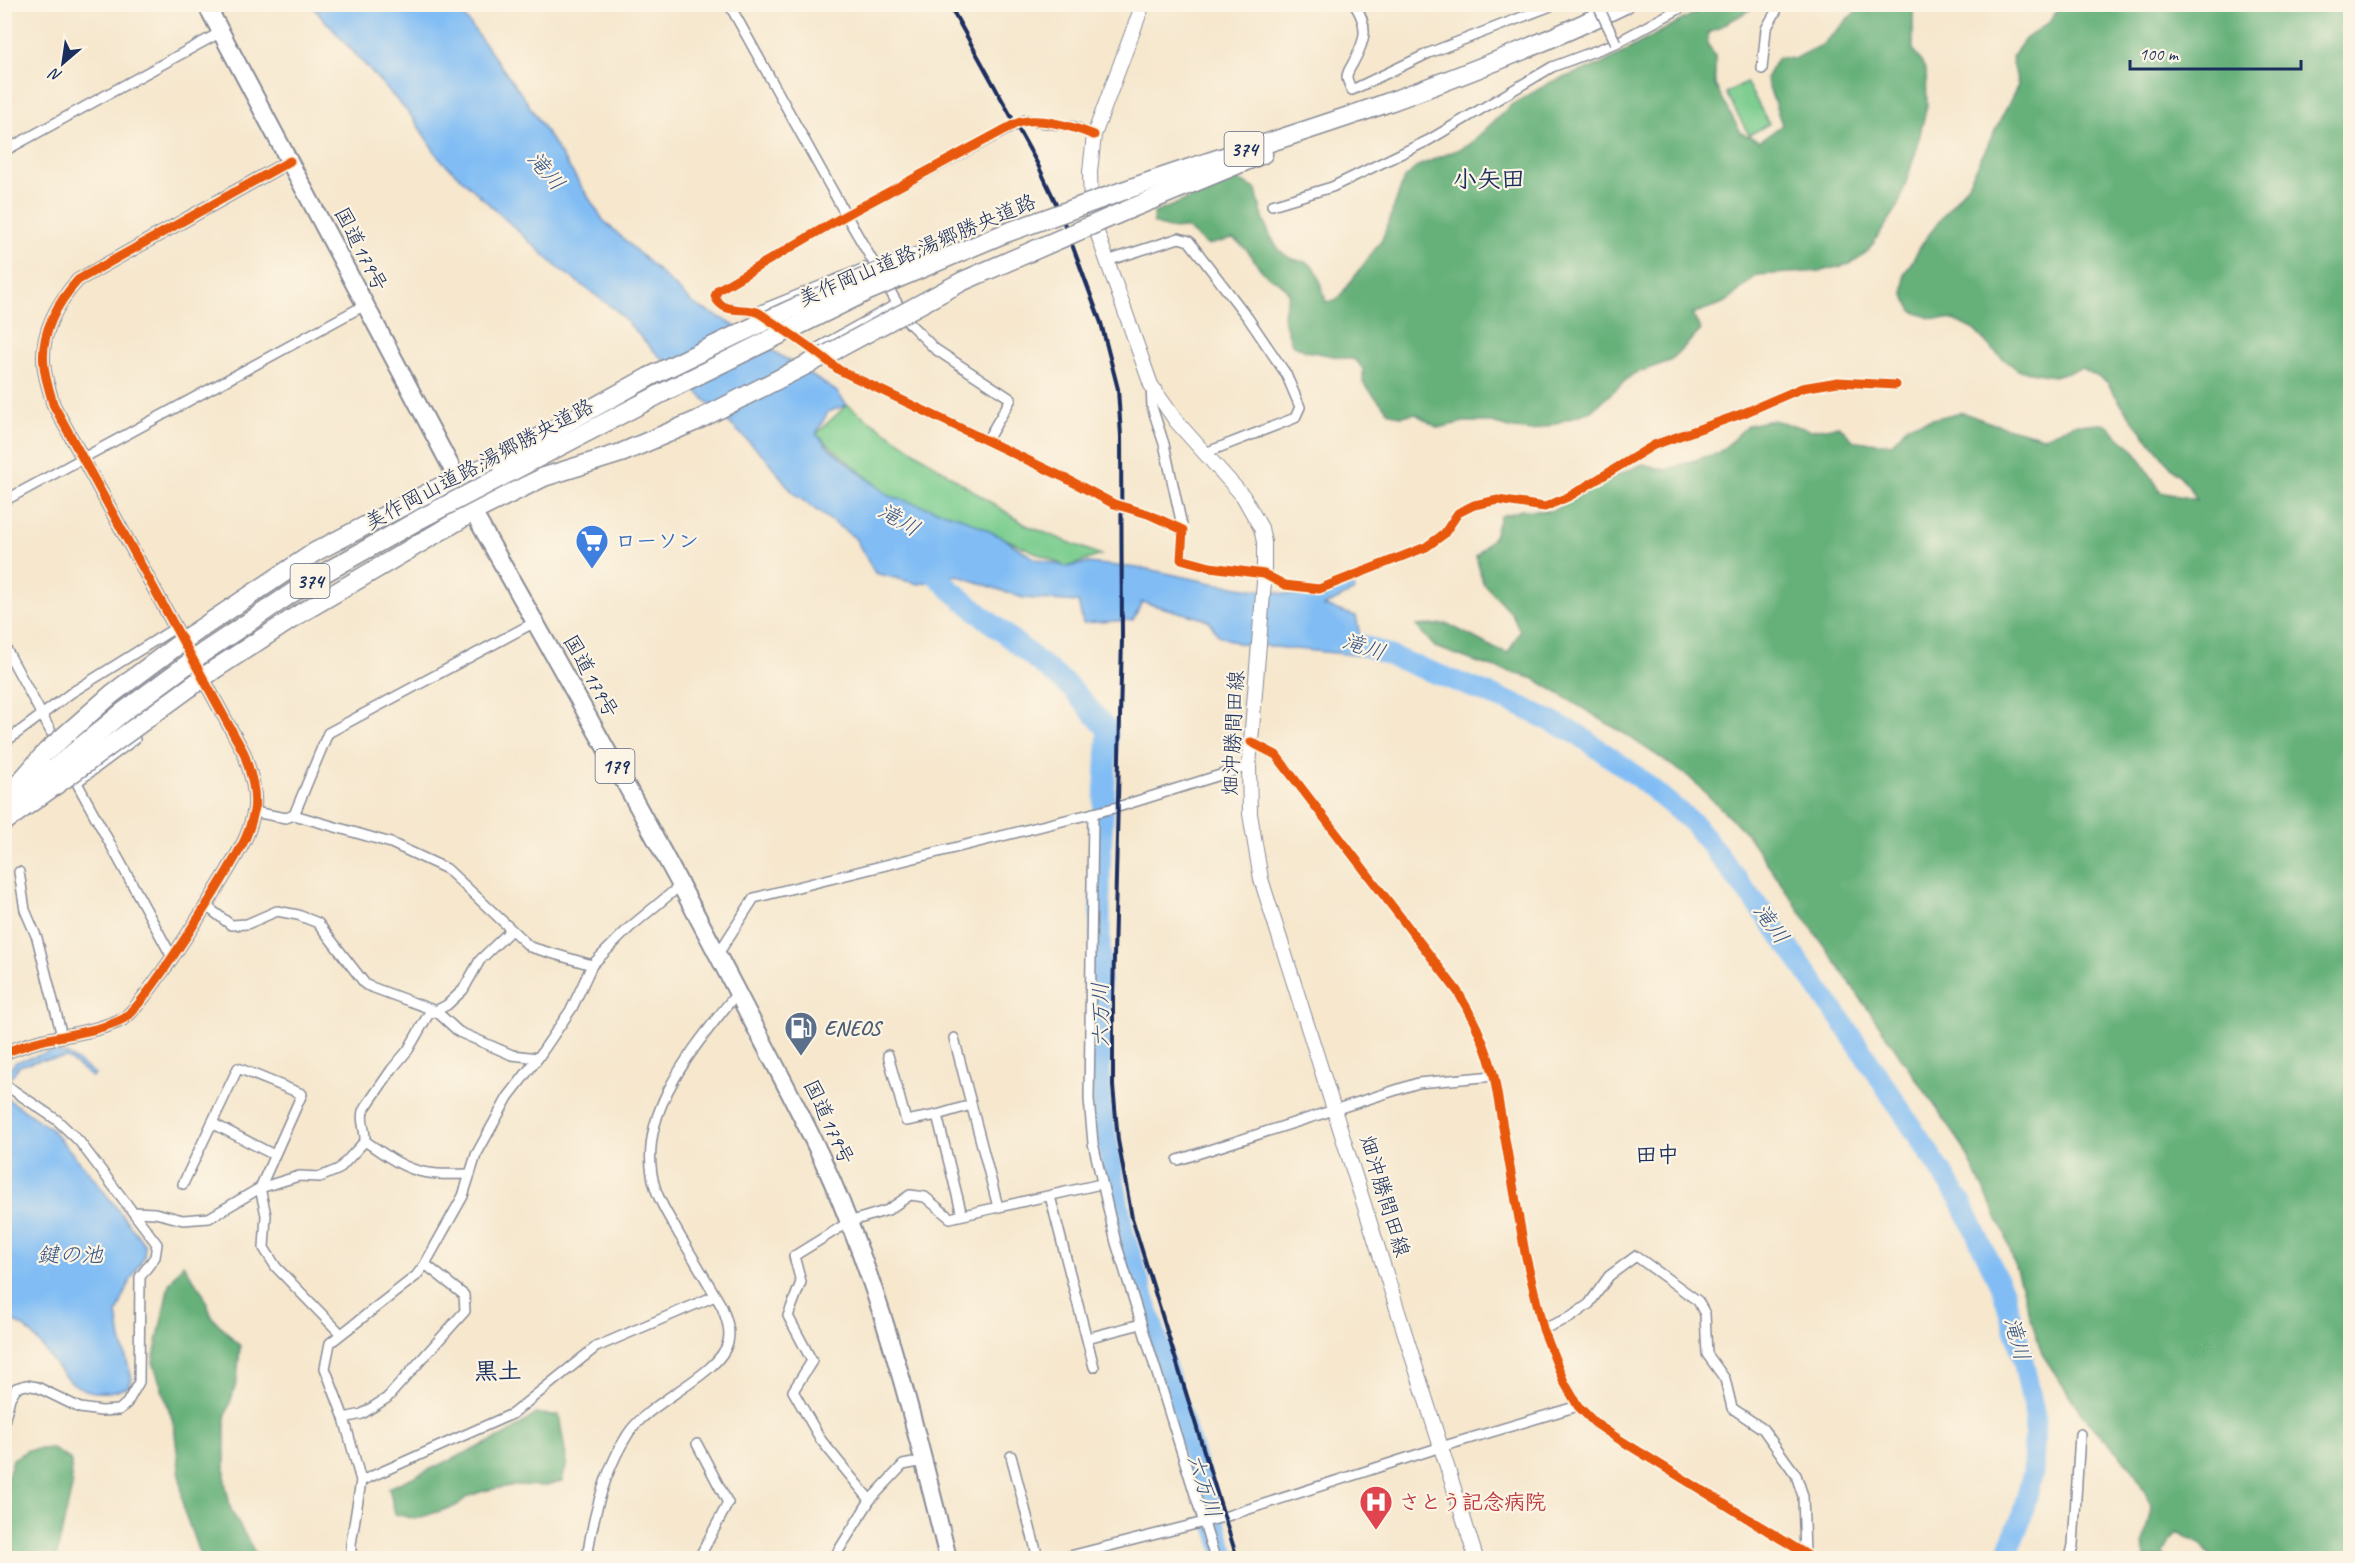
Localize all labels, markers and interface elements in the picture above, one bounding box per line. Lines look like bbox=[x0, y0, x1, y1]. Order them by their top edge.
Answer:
north arrow bbox=[33, 33, 93, 93]
scale bar bbox=[2130, 33, 2301, 71]
text: 100 m bbox=[2139, 43, 2180, 65]
text: N bbox=[44, 63, 65, 86]
road number: 374 bbox=[1224, 132, 1264, 166]
water label: 滝川 bbox=[521, 145, 571, 197]
district label: 小矢田 bbox=[1453, 164, 1525, 194]
street label: 美作岡山道路;湯郷勝央道路 bbox=[794, 188, 1040, 312]
street label: 国道179号 bbox=[329, 202, 393, 296]
street label: 美作岡山道路;湯郷勝央道路 bbox=[360, 392, 598, 536]
water label: 滝川 bbox=[873, 497, 925, 543]
supermarket icon: ローソン bbox=[574, 523, 610, 570]
place label: ローソン bbox=[615, 528, 699, 554]
road number: 374 bbox=[290, 564, 330, 598]
water label: 滝川 bbox=[1339, 627, 1389, 667]
street label: 国道179号 bbox=[557, 630, 625, 722]
street label: 畑沖勝間田線 bbox=[1217, 669, 1249, 797]
road number: 179 bbox=[596, 749, 634, 783]
water label: 滝川 bbox=[1747, 898, 1795, 950]
water label: 六万川 bbox=[1086, 982, 1116, 1048]
fuel station icon: ENEOS bbox=[783, 1010, 819, 1057]
place label: ENEOS bbox=[824, 1015, 884, 1041]
street label: 国道179号 bbox=[798, 1075, 860, 1169]
street label: 畑沖勝間田線 bbox=[1354, 1132, 1416, 1260]
district label: 田中 bbox=[1635, 1141, 1679, 1169]
water label: 鍵の池 bbox=[37, 1241, 104, 1269]
water label: 滝川 bbox=[1998, 1314, 2036, 1364]
district label: 黒土 bbox=[474, 1356, 522, 1386]
water label: 六万川 bbox=[1180, 1450, 1228, 1522]
hospital icon: さとう記念病院 bbox=[1358, 1484, 1394, 1531]
place label: さとう記念病院 bbox=[1399, 1489, 1546, 1515]

